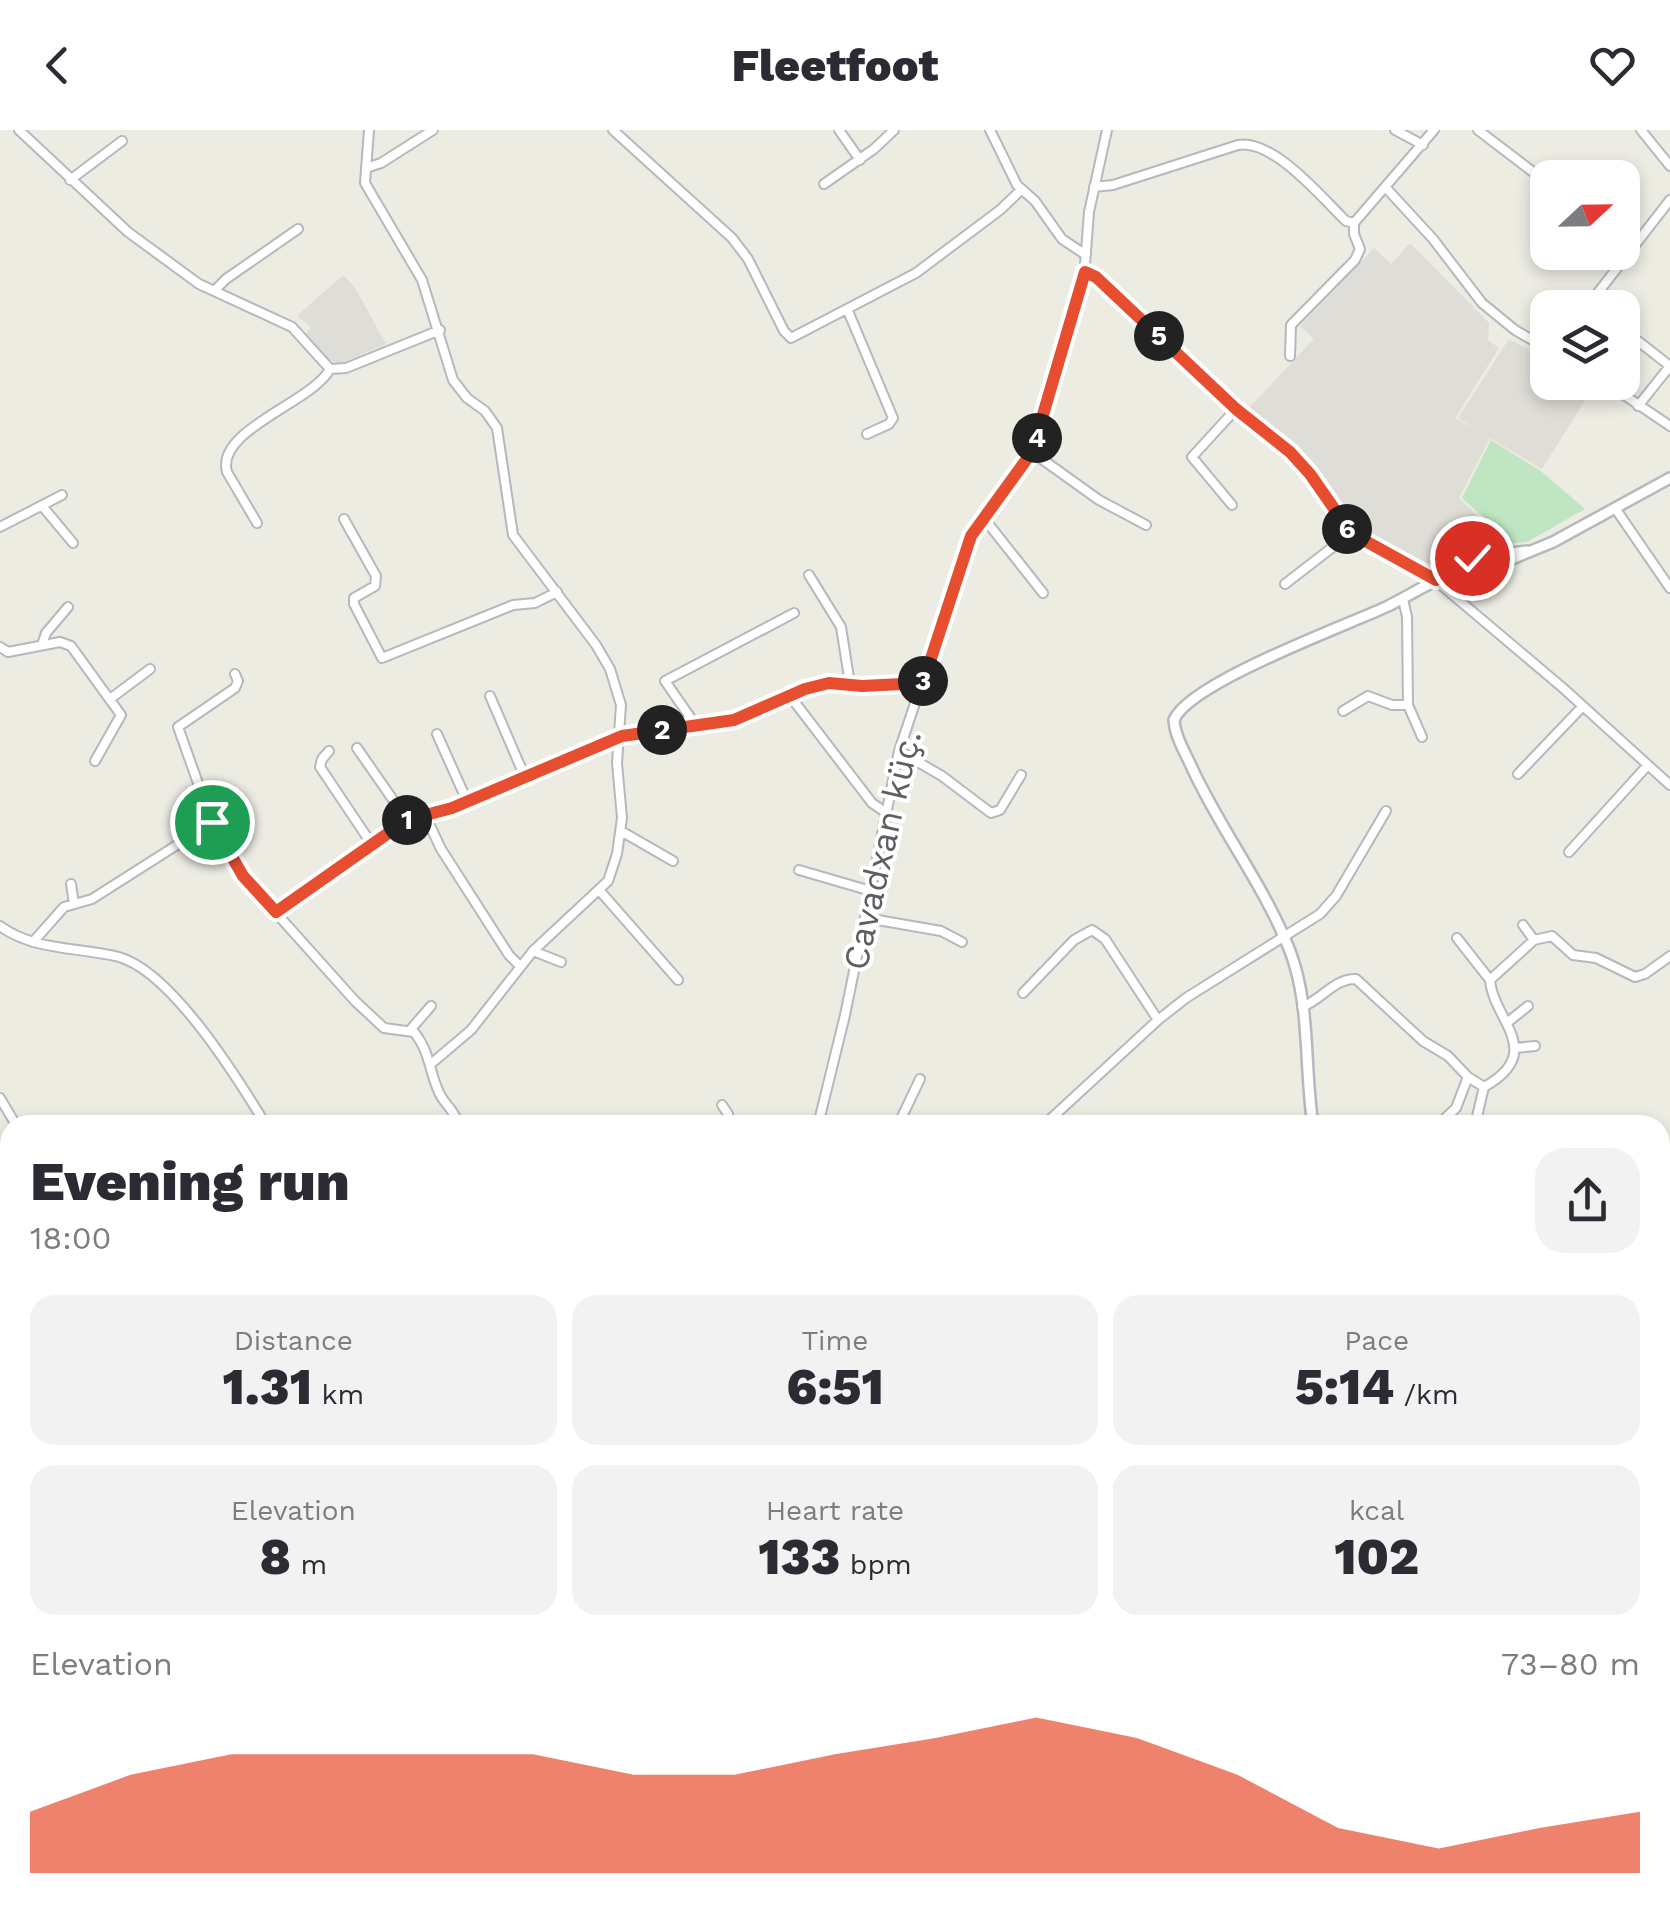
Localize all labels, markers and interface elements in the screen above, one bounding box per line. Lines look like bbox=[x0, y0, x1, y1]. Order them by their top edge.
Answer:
icon: back bbox=[30, 38, 85, 93]
icon: heart bbox=[1585, 38, 1640, 93]
text: Fleetfoot bbox=[731, 39, 939, 92]
north arrow bbox=[1530, 160, 1640, 270]
map controls bbox=[1530, 160, 1640, 400]
button: layers bbox=[1530, 290, 1640, 400]
pin: 5 bbox=[1134, 311, 1184, 361]
text: 5 bbox=[1151, 319, 1167, 352]
pin: 4 bbox=[1012, 413, 1062, 463]
text: 4 bbox=[1028, 421, 1046, 454]
pin: 6 bbox=[1322, 504, 1372, 554]
text: 6 bbox=[1338, 512, 1356, 545]
pin bbox=[1430, 516, 1515, 601]
icon: check bbox=[1445, 531, 1500, 586]
pin: 3 bbox=[898, 656, 948, 706]
text: 3 bbox=[915, 664, 931, 697]
pin: 2 bbox=[637, 705, 687, 755]
text: 2 bbox=[654, 713, 670, 746]
street label: Cavadxan küç. bbox=[834, 726, 930, 974]
pin bbox=[170, 780, 255, 865]
icon: arrive bbox=[185, 795, 240, 850]
pin: 1 bbox=[382, 795, 432, 845]
text: 1 bbox=[401, 803, 413, 836]
button: share bbox=[1535, 1148, 1640, 1253]
text: Evening run bbox=[30, 1149, 350, 1213]
text: 18:00 bbox=[30, 1219, 111, 1257]
text: Distance bbox=[234, 1324, 353, 1357]
text: Time bbox=[802, 1324, 868, 1357]
text: Pace bbox=[1344, 1324, 1409, 1357]
text: 1.31 bbox=[223, 1357, 312, 1416]
text: 6:51 bbox=[786, 1357, 884, 1416]
text: 5:14 bbox=[1295, 1357, 1394, 1416]
text: km bbox=[312, 1378, 364, 1411]
text: /km bbox=[1394, 1378, 1459, 1411]
text: Elevation bbox=[231, 1494, 356, 1527]
text: Heart rate bbox=[766, 1494, 904, 1527]
text: kcal bbox=[1349, 1494, 1404, 1527]
text: 8 bbox=[259, 1527, 291, 1586]
text: 133 bbox=[758, 1527, 840, 1586]
text: 102 bbox=[1334, 1527, 1419, 1586]
text: m bbox=[291, 1548, 327, 1581]
text: bpm bbox=[840, 1548, 912, 1581]
text: Elevation bbox=[30, 1645, 173, 1683]
text: 73–80 m bbox=[1501, 1645, 1640, 1683]

